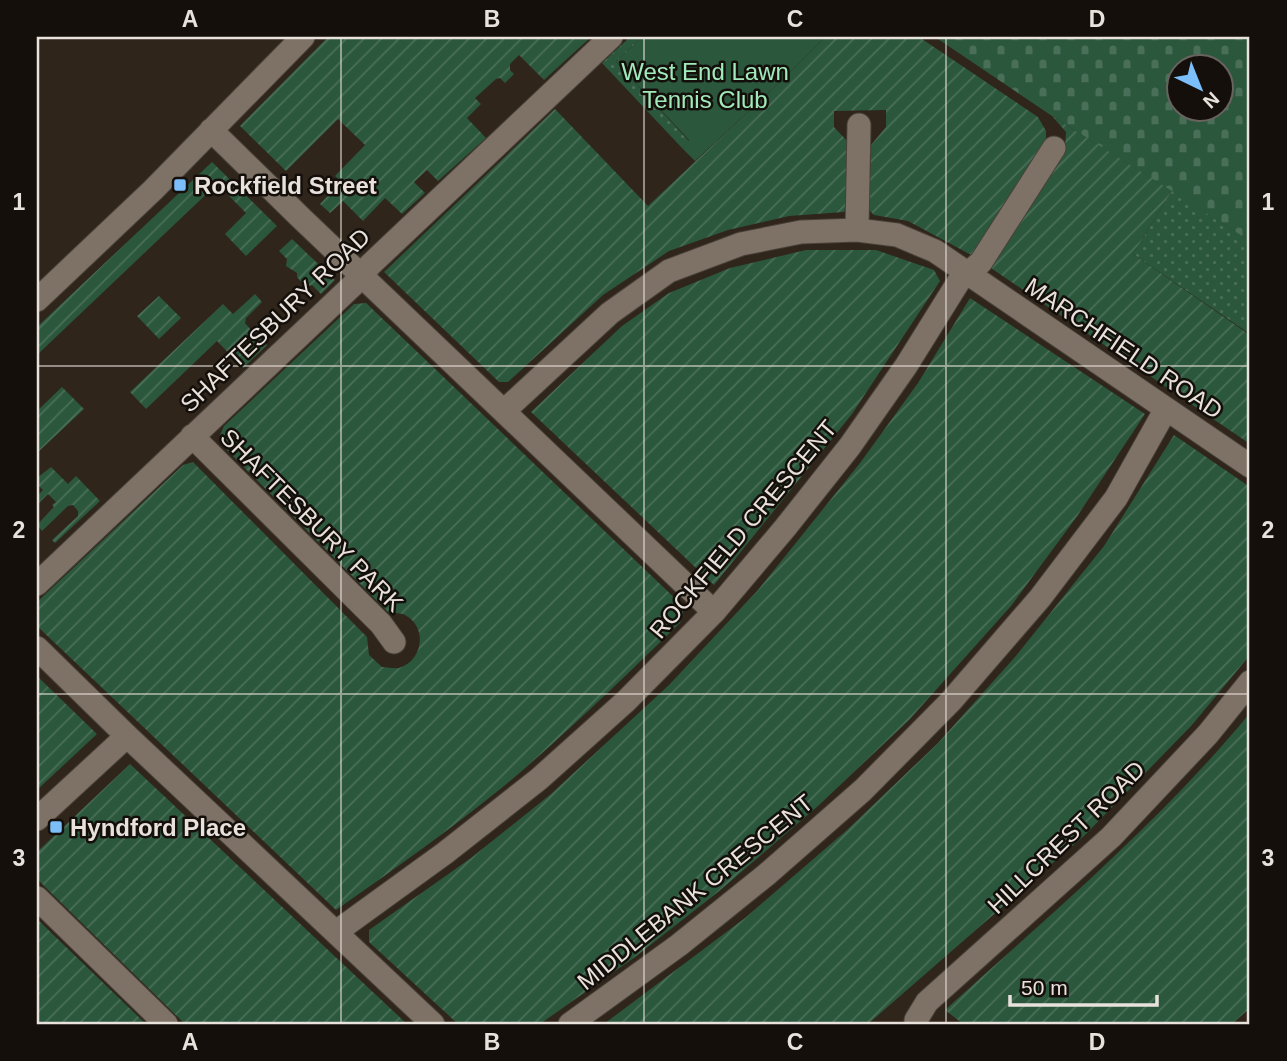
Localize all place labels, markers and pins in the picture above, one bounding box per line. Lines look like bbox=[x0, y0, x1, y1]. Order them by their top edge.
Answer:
place label: Rockfield Street bbox=[194, 172, 377, 199]
marker: Rockfield Street bbox=[172, 177, 188, 193]
place label: Hyndford Place bbox=[70, 814, 246, 841]
marker: Hyndford Place bbox=[48, 819, 64, 835]

